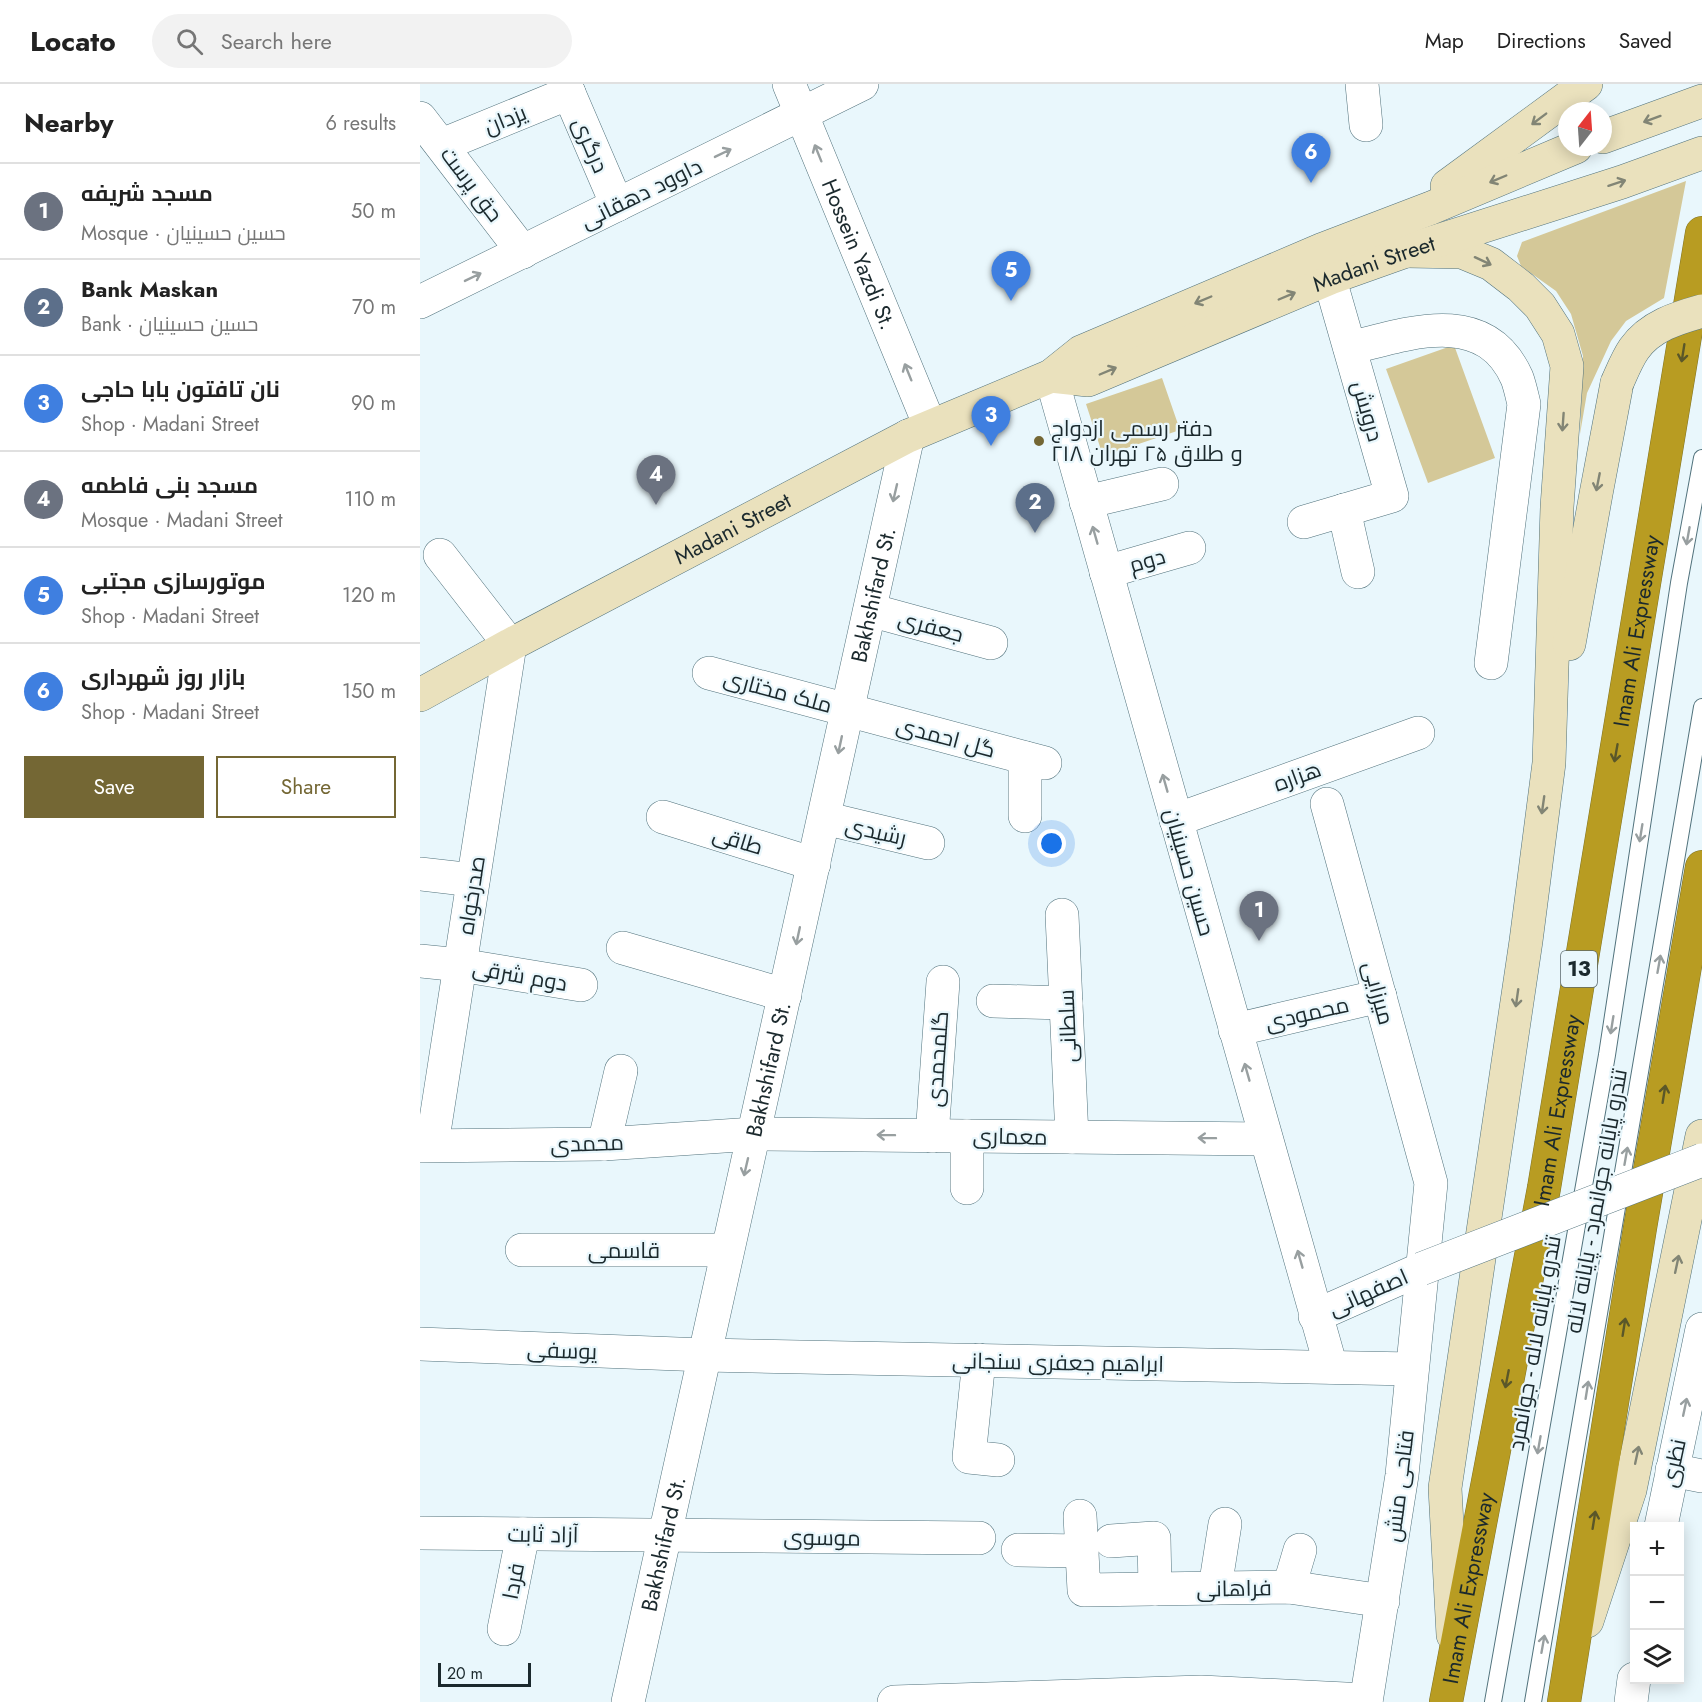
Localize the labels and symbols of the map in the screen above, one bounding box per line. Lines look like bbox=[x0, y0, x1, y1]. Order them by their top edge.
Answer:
street label: یزدان bbox=[479, 96, 531, 142]
north arrow bbox=[1558, 102, 1612, 156]
street label: درگری bbox=[565, 112, 617, 178]
one-way arrow bbox=[1531, 112, 1547, 125]
one-way arrow bbox=[1644, 114, 1662, 125]
pin: 6 bbox=[1292, 134, 1330, 183]
street label: حق پرست bbox=[433, 140, 511, 228]
one-way arrow bbox=[812, 144, 823, 163]
one-way arrow bbox=[713, 146, 731, 158]
street label: داوود دهقانی bbox=[575, 150, 707, 236]
one-way arrow bbox=[1490, 173, 1508, 185]
street label: Hossein Yazdi St. bbox=[814, 174, 905, 334]
one-way arrow bbox=[1607, 177, 1626, 188]
street label: Madani Street bbox=[1307, 227, 1440, 300]
pin: 5 bbox=[992, 252, 1030, 301]
one-way arrow bbox=[1474, 256, 1492, 268]
one-way arrow bbox=[463, 270, 481, 282]
one-way arrow bbox=[1278, 290, 1296, 301]
one-way arrow bbox=[1195, 295, 1213, 306]
one-way arrow bbox=[1677, 343, 1688, 362]
one-way arrow bbox=[902, 364, 913, 382]
one-way arrow bbox=[1098, 365, 1116, 376]
street label: درویش bbox=[1344, 377, 1392, 445]
pin: 3 bbox=[972, 396, 1010, 446]
one-way arrow bbox=[1557, 411, 1568, 431]
place label: دفتر رسمی ازدواج ۲۱۸ و طلاق ۲۵ تهران bbox=[1051, 412, 1243, 469]
marker: دفتر رسمی ازدواج ۲۱۸ و طلاق ۲۵ تهران bbox=[1032, 434, 1046, 448]
pin: 4 bbox=[636, 456, 676, 505]
one-way arrow bbox=[1592, 471, 1603, 491]
street label: Madani Street bbox=[668, 484, 797, 572]
one-way arrow bbox=[889, 484, 901, 503]
pin: 2 bbox=[1016, 484, 1054, 533]
street label: Bakhshifard St. bbox=[842, 524, 903, 666]
one-way arrow bbox=[1089, 525, 1100, 544]
one-way arrow bbox=[1682, 526, 1693, 546]
street label: Imam Ali Expressway bbox=[1605, 532, 1668, 729]
street label: دوم bbox=[1125, 540, 1169, 580]
street label: جعفری bbox=[895, 602, 967, 650]
street label: ملک مختاری bbox=[720, 661, 836, 721]
street label: گل احمدی bbox=[893, 708, 999, 766]
one-way arrow bbox=[833, 736, 845, 755]
one-way arrow bbox=[1611, 742, 1622, 762]
street label: هزاره bbox=[1269, 753, 1325, 799]
one-way arrow bbox=[1159, 774, 1170, 793]
one-way arrow bbox=[1537, 795, 1548, 814]
street label: حسین حسینیان bbox=[1157, 804, 1223, 940]
street label: رشیدی bbox=[842, 808, 910, 854]
street label: طاقی bbox=[709, 817, 767, 863]
one-way arrow bbox=[1635, 822, 1646, 842]
your location bbox=[1037, 829, 1066, 858]
street label: صدرخواه bbox=[449, 853, 493, 937]
pin: 1 bbox=[1240, 892, 1278, 941]
one-way arrow bbox=[792, 926, 803, 945]
street label: دوم شرقی bbox=[470, 951, 570, 999]
road number: 13 bbox=[1561, 951, 1597, 987]
one-way arrow bbox=[1654, 955, 1665, 975]
street label: میرزایی bbox=[1355, 958, 1403, 1028]
street label: محمودی bbox=[1262, 988, 1352, 1038]
one-way arrow bbox=[1511, 988, 1522, 1008]
street label: سلطانی bbox=[1050, 989, 1084, 1063]
street label: Bakhshifard St. bbox=[737, 999, 798, 1140]
street label: گلمحمدی bbox=[918, 1010, 956, 1108]
street label: Imam Ali Expressway bbox=[1525, 1012, 1589, 1209]
one-way arrow bbox=[1606, 1015, 1617, 1035]
one-way arrow bbox=[1241, 1063, 1252, 1082]
street label: تندرو پایانه جوانمرد - پایانه لاله bbox=[1557, 1066, 1635, 1336]
one-way arrow bbox=[1658, 1084, 1669, 1104]
street label: معماری bbox=[972, 1119, 1048, 1153]
street label: محمدی bbox=[550, 1126, 624, 1160]
one-way arrow bbox=[877, 1129, 897, 1141]
one-way arrow bbox=[1198, 1132, 1218, 1144]
one-way arrow bbox=[1621, 1147, 1632, 1167]
one-way arrow bbox=[740, 1157, 751, 1176]
street label: تندرو پایانه لاله - جوانمرد bbox=[1499, 1233, 1569, 1453]
street label: قاسمی bbox=[588, 1234, 660, 1266]
one-way arrow bbox=[1293, 1250, 1305, 1269]
one-way arrow bbox=[1672, 1255, 1683, 1274]
street label: اصفهانی bbox=[1323, 1260, 1413, 1324]
one-way arrow bbox=[1618, 1318, 1629, 1338]
street label: یوسفی bbox=[526, 1333, 598, 1367]
street label: ابراهیم جعفری سنجانی bbox=[952, 1344, 1164, 1380]
one-way arrow bbox=[1501, 1369, 1512, 1388]
one-way arrow bbox=[1582, 1381, 1593, 1400]
one-way arrow bbox=[1680, 1398, 1691, 1418]
street label: فتاحی منش bbox=[1376, 1428, 1422, 1544]
one-way arrow bbox=[1533, 1435, 1544, 1454]
street label: نظری bbox=[1652, 1436, 1694, 1490]
one-way arrow bbox=[1632, 1446, 1643, 1465]
street label: Bakhshifard St. bbox=[632, 1473, 693, 1615]
street label: Imam Ali Expressway bbox=[1434, 1489, 1502, 1686]
one-way arrow bbox=[1588, 1510, 1599, 1530]
street label: آزاد ثابت bbox=[507, 1517, 579, 1551]
street label: موسوی bbox=[783, 1520, 861, 1554]
street label: فردا bbox=[494, 1560, 532, 1602]
street label: فراهانی bbox=[1196, 1571, 1272, 1605]
one-way arrow bbox=[1538, 1635, 1549, 1655]
scale bar bbox=[438, 1660, 531, 1688]

